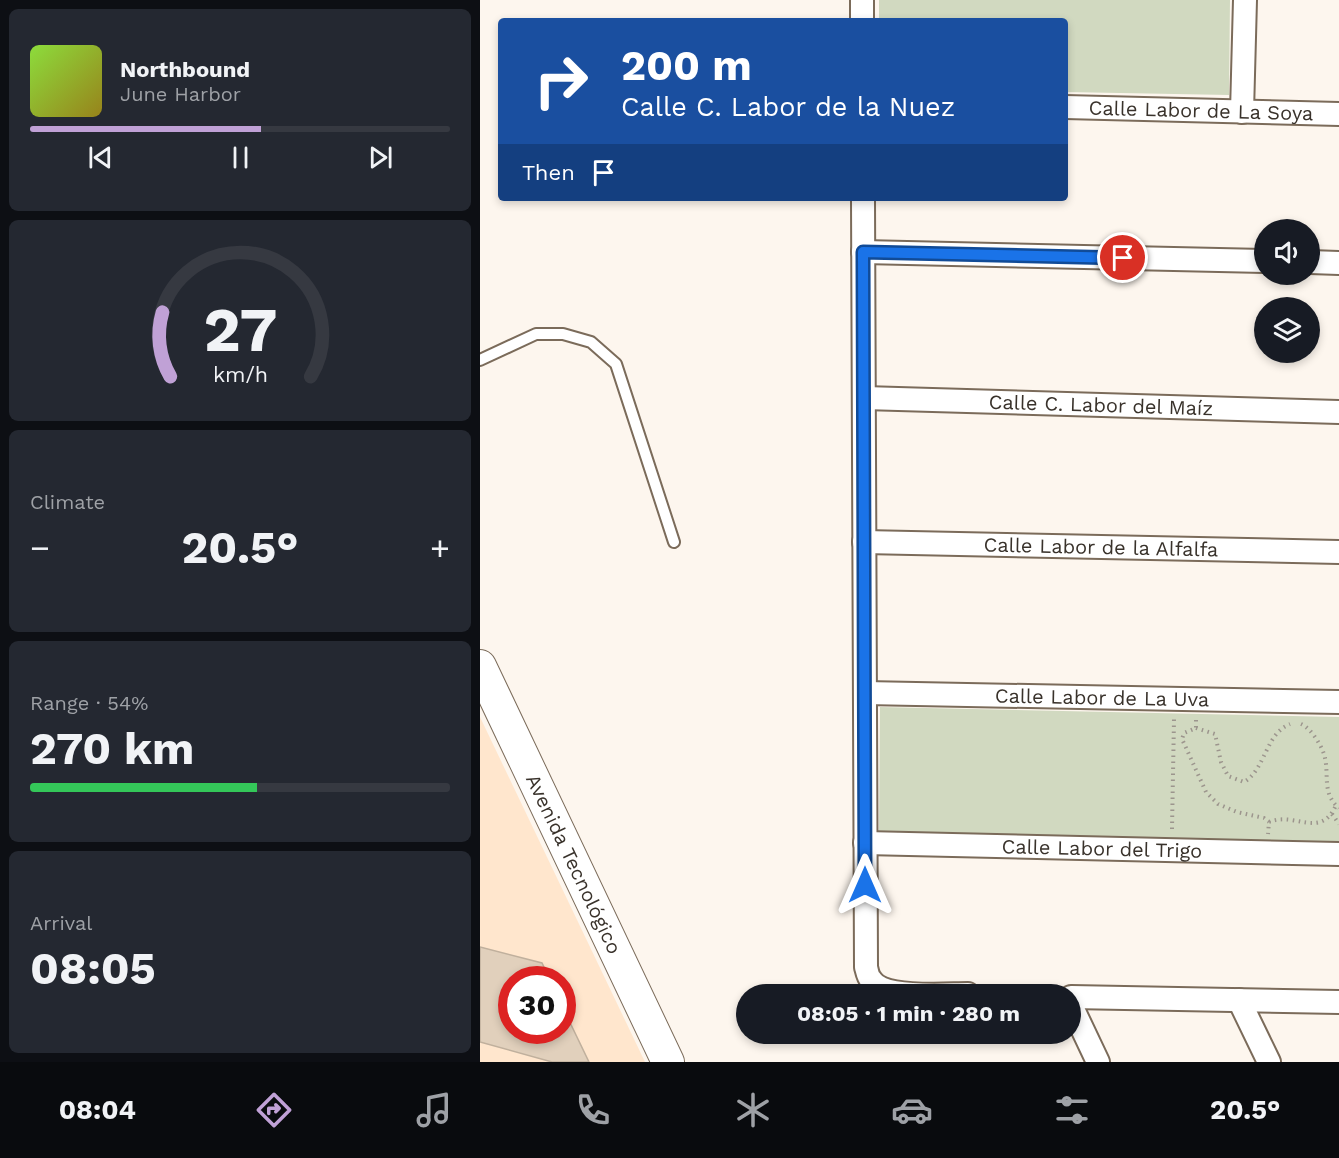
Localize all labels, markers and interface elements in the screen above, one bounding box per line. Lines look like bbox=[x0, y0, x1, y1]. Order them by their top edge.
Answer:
text: 200 m bbox=[621, 41, 752, 90]
icon: right bbox=[522, 42, 600, 120]
text: Northbound bbox=[120, 57, 250, 82]
text: June Harbor bbox=[120, 82, 241, 106]
text: Calle C. Labor de la Nuez bbox=[621, 91, 955, 123]
street label: Calle Labor de La Soya bbox=[1088, 96, 1314, 125]
icon: previous bbox=[84, 141, 117, 174]
icon: pause bbox=[224, 141, 257, 174]
icon: next bbox=[364, 141, 397, 174]
icon: arrive bbox=[587, 156, 620, 189]
text: Then bbox=[522, 160, 575, 185]
map controls bbox=[1254, 219, 1320, 363]
button: sound bbox=[1254, 219, 1320, 285]
pin bbox=[1097, 232, 1148, 283]
icon: arrive bbox=[1106, 241, 1139, 274]
text: 27 bbox=[203, 294, 277, 367]
button: layers bbox=[1254, 297, 1320, 363]
text: km/h bbox=[212, 363, 268, 388]
street label: Calle C. Labor del Maíz bbox=[988, 390, 1213, 420]
text: Climate bbox=[30, 490, 105, 514]
text: 20.5° bbox=[182, 521, 298, 574]
text: − bbox=[30, 528, 50, 567]
text: + bbox=[430, 528, 450, 567]
street label: Calle Labor de la Alfalfa bbox=[983, 533, 1219, 561]
street label: Calle Labor de La Uva bbox=[995, 683, 1209, 712]
text: Range · 54% bbox=[30, 691, 148, 715]
text: 270 km bbox=[30, 722, 194, 775]
street label: Avenida Tecnológico bbox=[521, 770, 627, 958]
street label: Calle Labor del Trigo bbox=[1001, 834, 1203, 863]
position arrow bbox=[833, 853, 897, 917]
text: Arrival bbox=[30, 911, 92, 935]
text: 08:05 bbox=[30, 942, 156, 995]
speed limit sign: 30 bbox=[498, 966, 576, 1044]
text: 08:05 · 1 min · 280 m bbox=[797, 1001, 1020, 1026]
icon: directions bbox=[253, 1089, 295, 1131]
icon: music bbox=[413, 1089, 455, 1131]
icon: phone bbox=[572, 1089, 614, 1131]
icon: climate bbox=[732, 1089, 774, 1131]
icon: car bbox=[891, 1089, 933, 1131]
icon: filters bbox=[1051, 1089, 1093, 1131]
text: 08:04 bbox=[59, 1094, 136, 1126]
text: 20.5° bbox=[1210, 1094, 1280, 1126]

